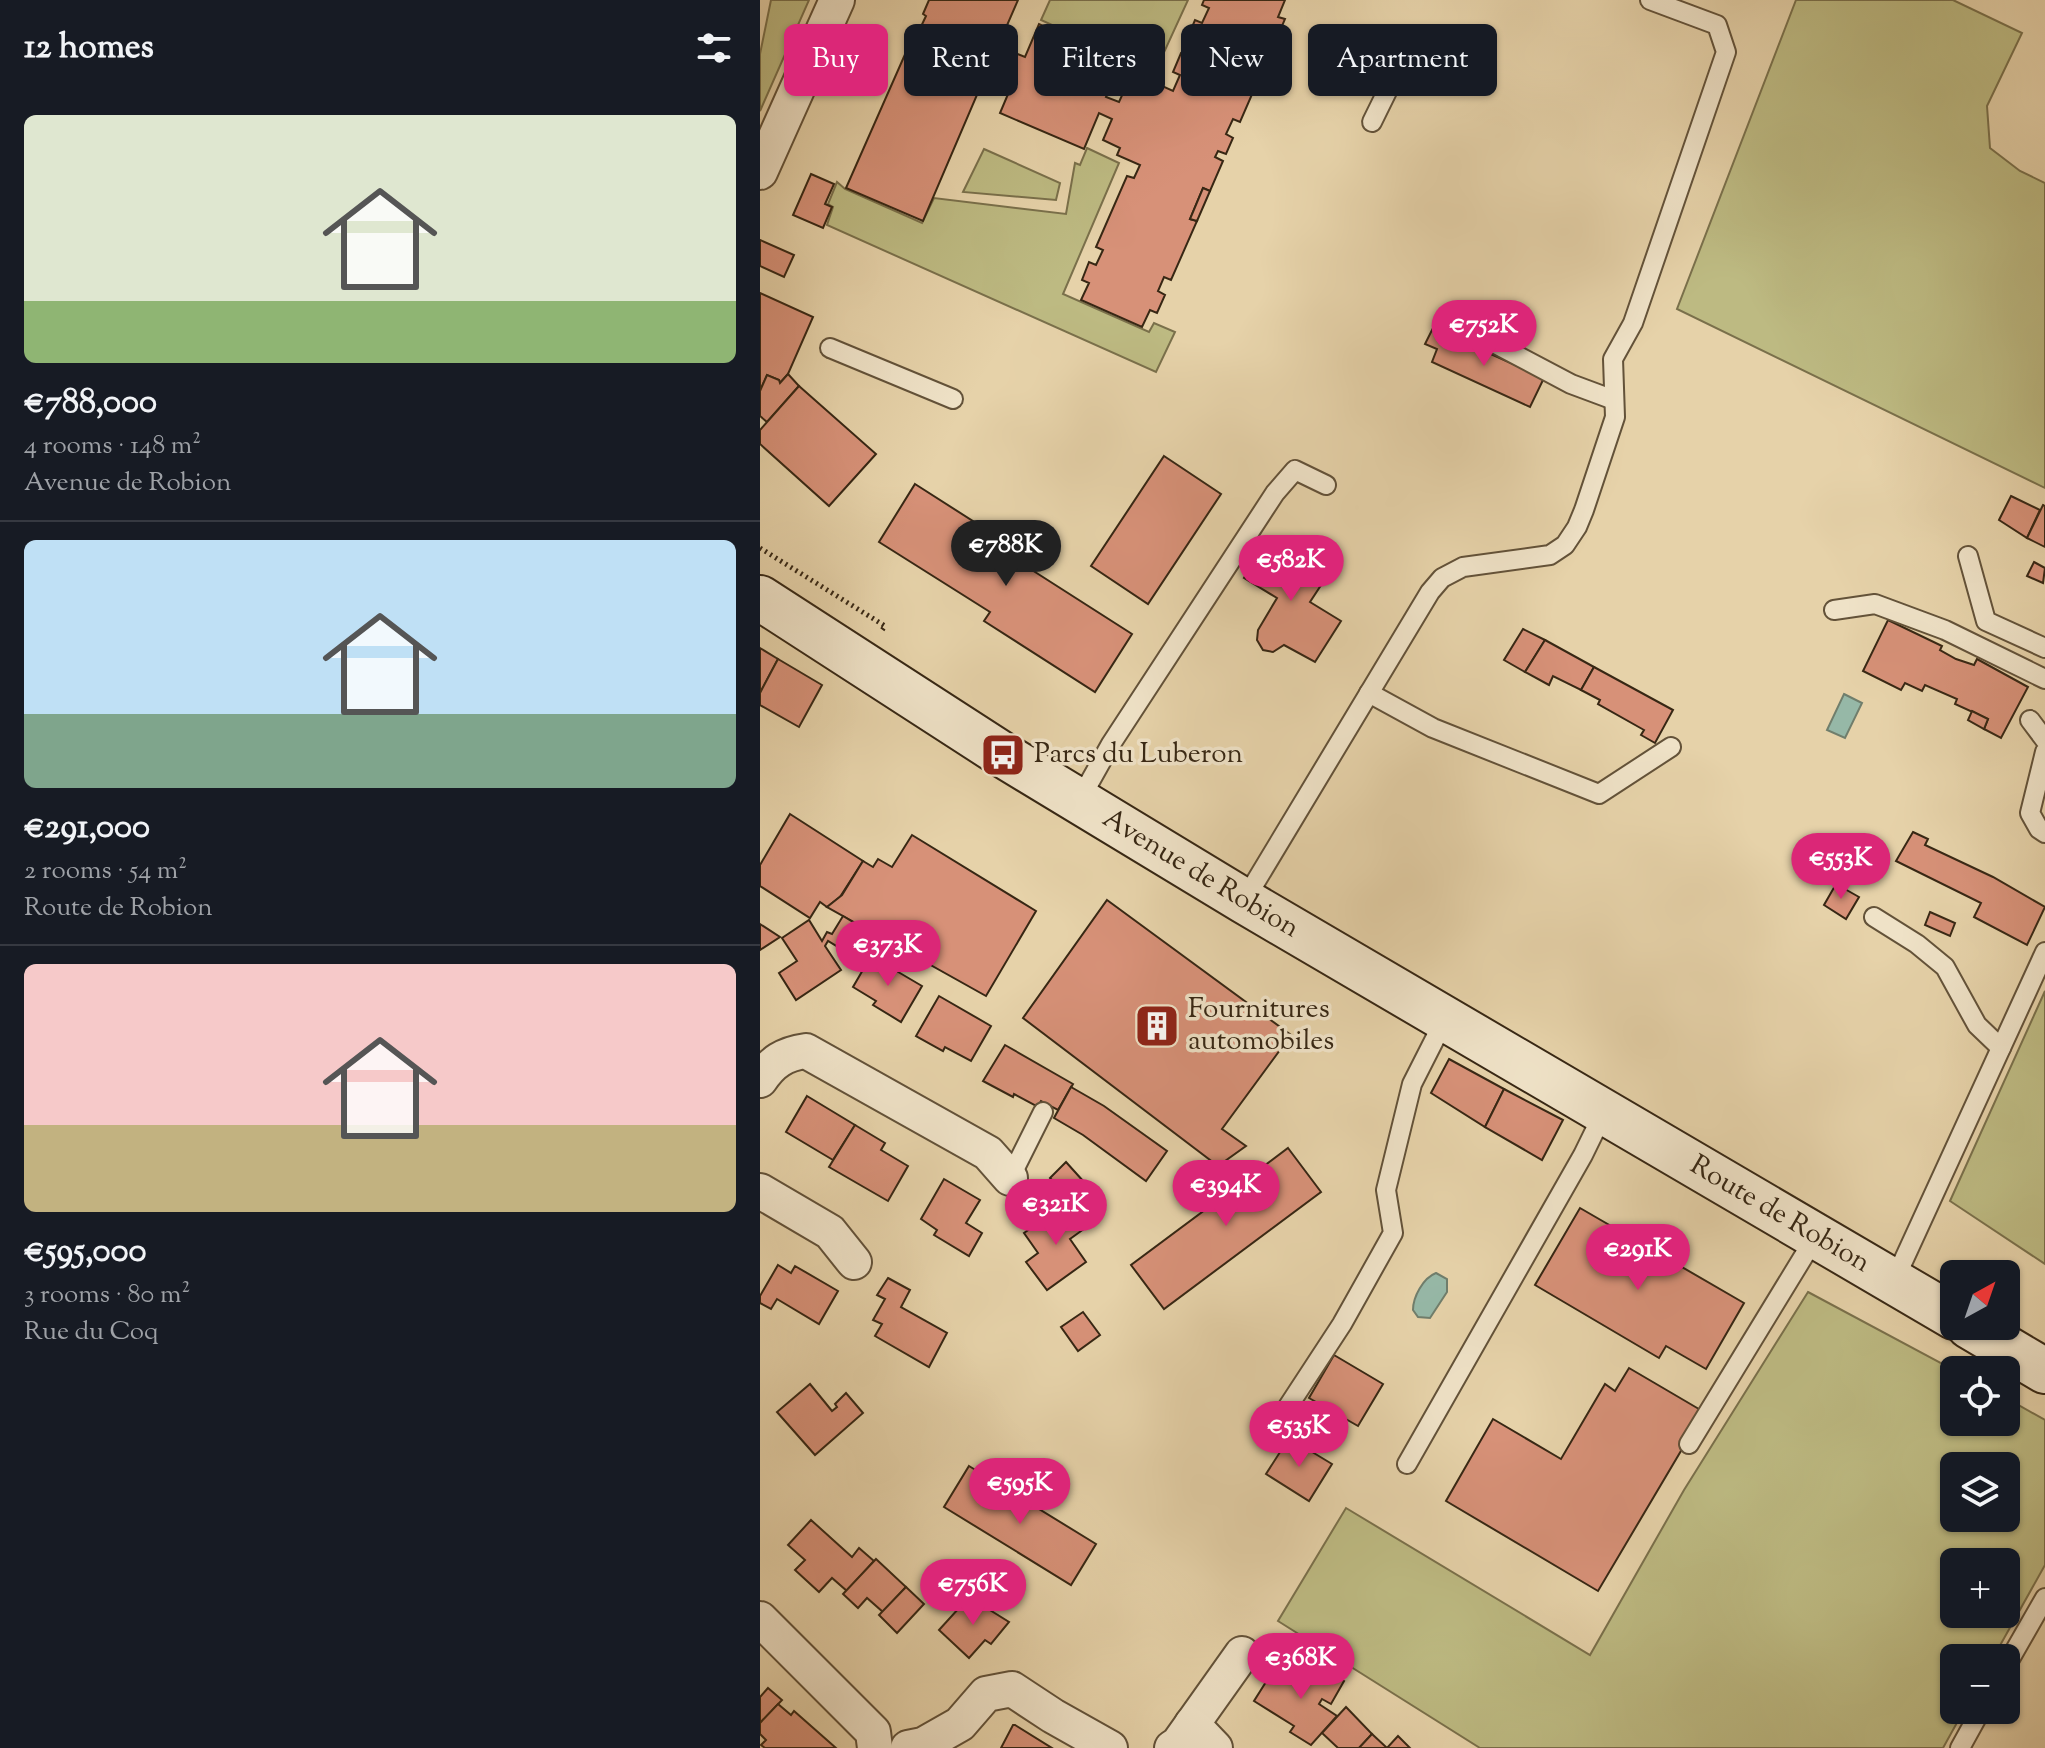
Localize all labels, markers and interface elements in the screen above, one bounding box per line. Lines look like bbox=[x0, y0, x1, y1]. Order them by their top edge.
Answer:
text: 12 homes bbox=[24, 24, 154, 73]
chip: Buy bbox=[784, 24, 888, 96]
chip: Rent bbox=[904, 24, 1018, 96]
chip: Filters bbox=[1034, 24, 1165, 96]
chip: New bbox=[1181, 24, 1292, 96]
chip: Apartment bbox=[1308, 24, 1497, 96]
icon: filters bbox=[692, 26, 736, 70]
icon: home bbox=[308, 167, 452, 311]
pin: €752K bbox=[1428, 300, 1540, 368]
text: €752K bbox=[1450, 307, 1518, 344]
text: €788,000 bbox=[24, 379, 157, 428]
text: 4 rooms · 148 m² bbox=[24, 428, 201, 465]
text: Avenue de Robion bbox=[24, 465, 231, 502]
pin: €788K bbox=[950, 520, 1062, 588]
text: €788K bbox=[969, 527, 1043, 564]
pin: €582K bbox=[1235, 535, 1347, 603]
text: €582K bbox=[1257, 542, 1325, 579]
icon: home bbox=[308, 592, 452, 736]
bus stop icon: Parcs du Luberon bbox=[979, 731, 1027, 779]
place label: Parcs du Luberon bbox=[1034, 735, 1243, 775]
street label: Avenue de Robion bbox=[1094, 800, 1306, 949]
text: €291,000 bbox=[24, 804, 150, 853]
pin: €553K bbox=[1785, 833, 1897, 901]
text: €553K bbox=[1809, 840, 1873, 877]
text: 2 rooms · 54 m² bbox=[24, 853, 187, 890]
text: Route de Robion bbox=[24, 890, 213, 927]
pin: €373K bbox=[832, 920, 944, 988]
text: €373K bbox=[854, 927, 922, 964]
place label: Fournitures automobiles bbox=[1188, 990, 1334, 1062]
building icon: Fournitures automobiles bbox=[1133, 1002, 1181, 1050]
icon: home bbox=[308, 1016, 452, 1160]
street label: Route de Robion bbox=[1682, 1146, 1878, 1284]
pin: €394K bbox=[1170, 1160, 1282, 1228]
text: €394K bbox=[1191, 1167, 1261, 1204]
pin: €321K bbox=[1000, 1179, 1112, 1247]
text: €321K bbox=[1023, 1186, 1089, 1223]
pin: €291K bbox=[1582, 1224, 1694, 1292]
text: €595,000 bbox=[24, 1228, 146, 1277]
text: €291K bbox=[1604, 1231, 1672, 1268]
north arrow bbox=[1940, 1260, 2020, 1340]
map controls bbox=[1940, 1260, 2020, 1724]
text: 3 rooms · 80 m² bbox=[24, 1277, 190, 1314]
text: Rue du Coq bbox=[24, 1314, 158, 1351]
button: locate bbox=[1940, 1356, 2020, 1436]
pin: €535K bbox=[1243, 1401, 1355, 1469]
text: €535K bbox=[1267, 1408, 1331, 1445]
button: layers bbox=[1940, 1452, 2020, 1532]
pin: €595K bbox=[964, 1458, 1076, 1526]
text: €595K bbox=[987, 1465, 1053, 1502]
button: + bbox=[1940, 1548, 2020, 1628]
pin: €756K bbox=[917, 1559, 1029, 1627]
text: €756K bbox=[938, 1566, 1008, 1603]
pin: €368K bbox=[1245, 1633, 1357, 1701]
text: €368K bbox=[1266, 1640, 1336, 1677]
button: − bbox=[1940, 1644, 2020, 1724]

